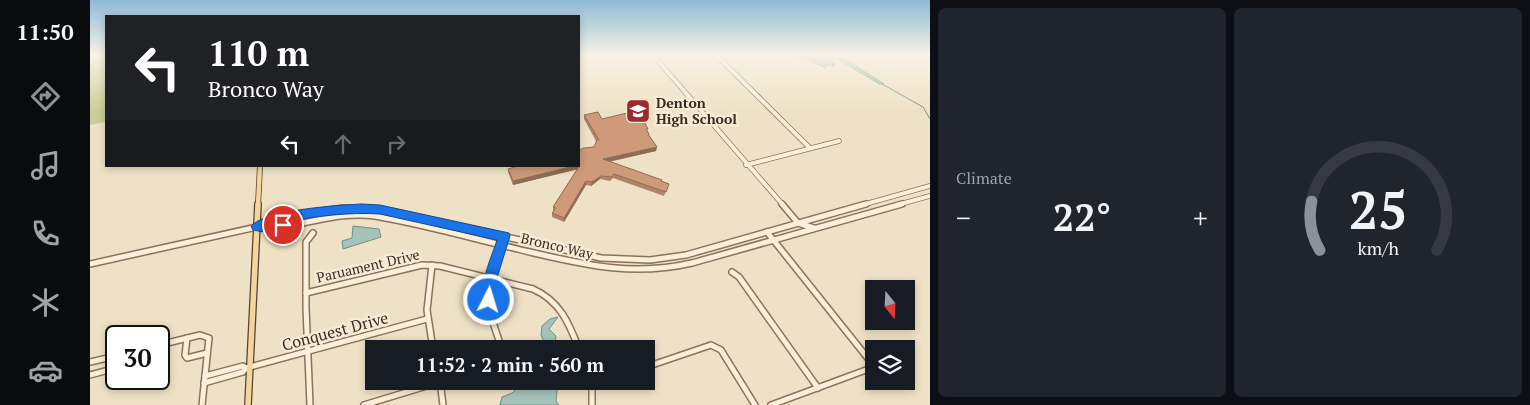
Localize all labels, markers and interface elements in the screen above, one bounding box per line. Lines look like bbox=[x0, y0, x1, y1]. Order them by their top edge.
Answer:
text: 11:50 bbox=[16, 17, 74, 46]
text: 110 m bbox=[208, 30, 309, 76]
icon: left bbox=[125, 35, 190, 100]
text: Bronco Way bbox=[208, 74, 324, 103]
icon: directions bbox=[28, 79, 63, 114]
place label: Denton High School bbox=[656, 93, 737, 128]
school or university icon: Denton High School bbox=[625, 98, 651, 124]
icon: left bbox=[276, 130, 304, 158]
icon: ahead bbox=[329, 130, 357, 158]
icon: right bbox=[382, 130, 410, 158]
icon: music bbox=[28, 148, 63, 183]
text: Climate bbox=[956, 167, 1012, 189]
text: 25 bbox=[1349, 175, 1407, 244]
text: 22° bbox=[1053, 192, 1111, 242]
text: − bbox=[956, 199, 971, 236]
text: + bbox=[1193, 199, 1208, 236]
pin bbox=[262, 204, 304, 246]
icon: arrive bbox=[269, 211, 297, 239]
icon: phone bbox=[28, 216, 63, 251]
street label: Bronco Way bbox=[519, 228, 596, 263]
text: km/h bbox=[1357, 236, 1399, 260]
street label: Paruament Drive bbox=[314, 244, 421, 287]
position arrow bbox=[462, 273, 514, 325]
north arrow bbox=[865, 280, 915, 330]
map controls bbox=[865, 280, 915, 390]
icon: climate bbox=[28, 285, 63, 320]
street label: Conquest Drive bbox=[279, 306, 391, 356]
speed limit sign: 30 bbox=[105, 325, 170, 390]
button: layers bbox=[865, 340, 915, 390]
text: 11:52 · 2 min · 560 m bbox=[416, 352, 604, 377]
icon: car bbox=[28, 353, 63, 388]

